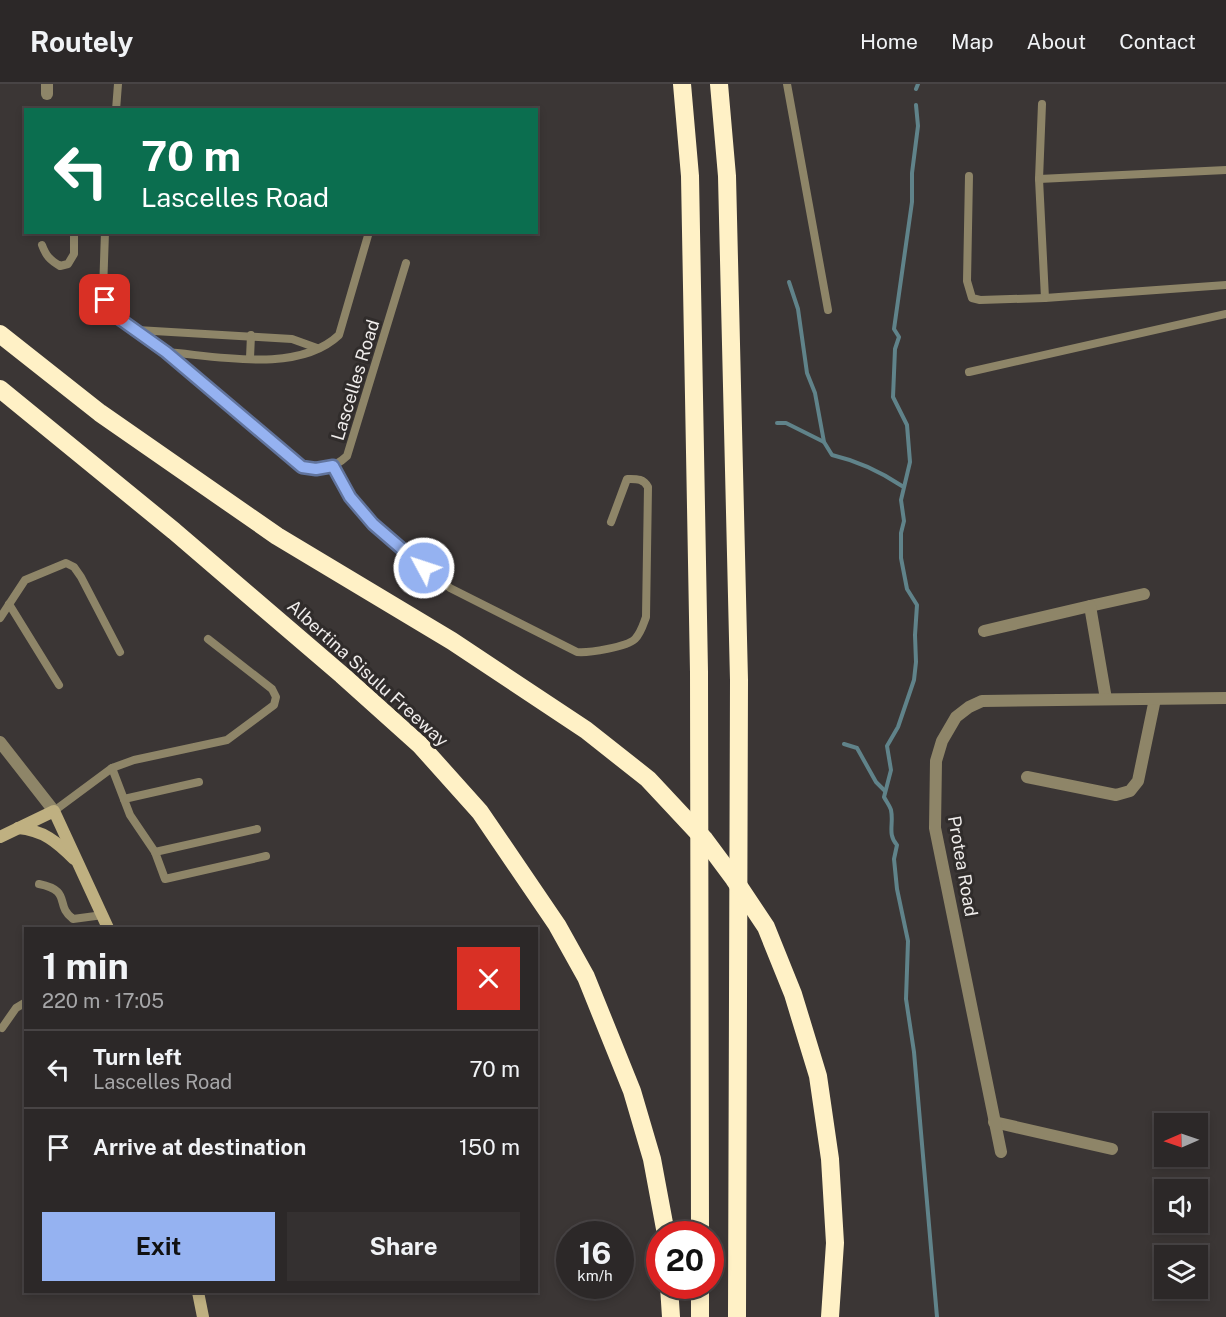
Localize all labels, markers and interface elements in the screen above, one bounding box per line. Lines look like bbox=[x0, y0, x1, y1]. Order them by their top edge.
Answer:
text: Routely bbox=[30, 25, 133, 58]
text: Home bbox=[860, 29, 918, 54]
text: Map bbox=[951, 29, 994, 54]
text: About bbox=[1027, 29, 1086, 54]
text: Contact bbox=[1119, 29, 1196, 54]
text: 70 m bbox=[141, 131, 241, 180]
icon: left bbox=[42, 132, 120, 210]
text: Lascelles Road bbox=[141, 181, 329, 213]
pin bbox=[79, 274, 130, 325]
icon: arrive bbox=[88, 283, 121, 316]
street label: Lascelles Road bbox=[327, 317, 383, 443]
position arrow bbox=[392, 536, 456, 600]
street label: Albertina Sisulu Freeway bbox=[283, 595, 453, 751]
street label: Protea Road bbox=[944, 814, 982, 918]
text: 1 min bbox=[42, 945, 129, 987]
button: close bbox=[457, 947, 520, 1010]
text: 220 m · 17:05 bbox=[42, 989, 164, 1013]
text: Turn left bbox=[93, 1044, 182, 1070]
icon: left bbox=[42, 1053, 75, 1086]
text: 70 m bbox=[469, 1056, 520, 1082]
text: Lascelles Road bbox=[93, 1070, 232, 1094]
north arrow bbox=[1154, 1113, 1208, 1167]
map controls bbox=[1154, 1113, 1208, 1299]
icon: arrive bbox=[42, 1131, 75, 1164]
text: Arrive at destination bbox=[93, 1134, 306, 1160]
text: 150 m bbox=[459, 1134, 520, 1160]
button: sound bbox=[1154, 1179, 1208, 1233]
button: Exit bbox=[42, 1212, 275, 1281]
button: Share bbox=[287, 1212, 520, 1281]
speed limit sign: 20 bbox=[646, 1221, 724, 1299]
text: 16 bbox=[579, 1235, 611, 1271]
button: layers bbox=[1154, 1245, 1208, 1299]
text: km/h bbox=[577, 1267, 613, 1284]

